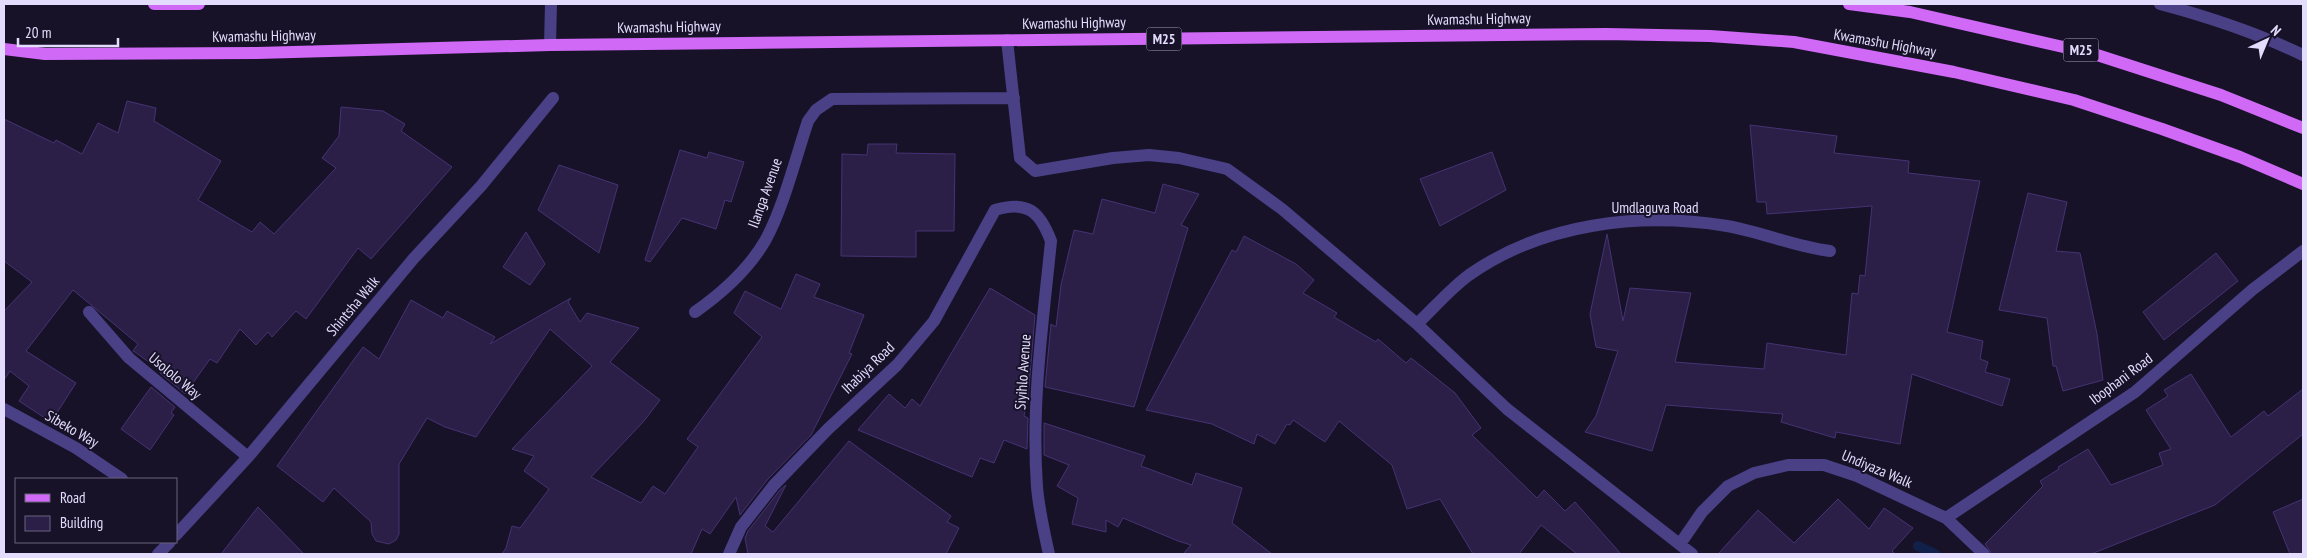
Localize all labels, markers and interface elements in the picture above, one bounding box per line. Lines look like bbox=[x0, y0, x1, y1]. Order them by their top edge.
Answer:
street label: Kwamashu Highway bbox=[1427, 8, 1531, 29]
street label: Kwamashu Highway bbox=[1022, 12, 1126, 33]
scale bar bbox=[18, 15, 118, 47]
north arrow bbox=[2242, 15, 2292, 65]
street label: Kwamashu Highway bbox=[617, 16, 721, 37]
text: N bbox=[2267, 22, 2285, 40]
text: 20 m bbox=[25, 23, 51, 42]
street label: Kwamashu Highway bbox=[1832, 24, 1938, 61]
street label: Kwamashu Highway bbox=[212, 25, 316, 46]
road number: M25 bbox=[1146, 28, 1182, 50]
road number: M25 bbox=[2064, 38, 2098, 62]
street label: Ilanga Avenue bbox=[743, 155, 786, 230]
street label: Umdlaguva Road bbox=[1611, 198, 1699, 217]
street label: Shintsha Walk bbox=[322, 272, 383, 340]
street label: Siyihlo Avenue bbox=[1010, 333, 1035, 410]
street label: Ihabiya Road bbox=[837, 338, 898, 397]
street label: Usololo Way bbox=[145, 348, 206, 404]
street label: Ibophani Road bbox=[2085, 349, 2156, 409]
street label: Sibeko Way bbox=[42, 406, 103, 452]
street label: Undiyaza Walk bbox=[1839, 445, 1916, 492]
legend bbox=[15, 478, 178, 543]
text: Road bbox=[60, 488, 86, 507]
text: Building bbox=[60, 513, 103, 532]

